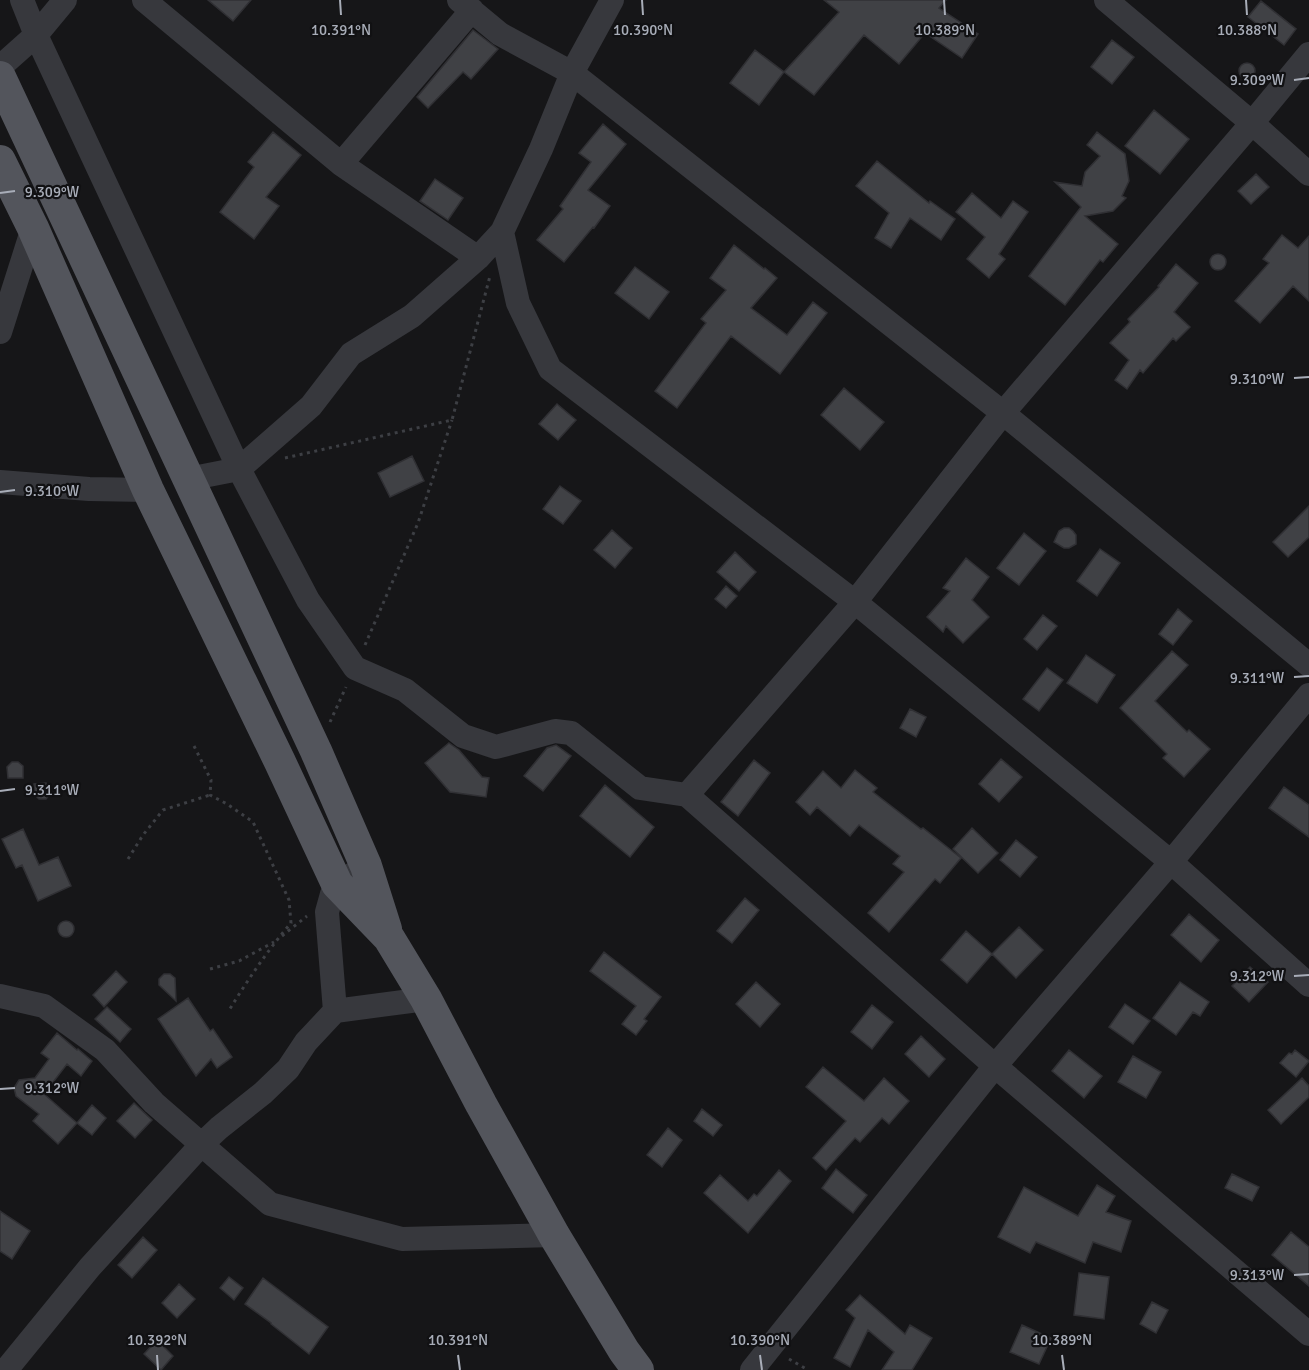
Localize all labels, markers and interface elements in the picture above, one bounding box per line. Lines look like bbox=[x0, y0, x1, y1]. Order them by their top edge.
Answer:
text: 10.391°N bbox=[311, 21, 371, 39]
text: 10.390°N bbox=[613, 21, 673, 39]
text: 10.389°N bbox=[915, 21, 975, 39]
text: 10.388°N bbox=[1217, 21, 1277, 39]
text: 9.309°W bbox=[1230, 71, 1285, 89]
text: 9.309°W bbox=[25, 183, 80, 201]
text: 9.310°W bbox=[1230, 370, 1285, 388]
text: 9.310°W bbox=[25, 482, 80, 500]
text: 9.311°W bbox=[1230, 669, 1285, 687]
text: 9.311°W bbox=[25, 781, 80, 799]
text: 9.312°W bbox=[1230, 967, 1285, 985]
text: 9.312°W bbox=[25, 1079, 80, 1097]
text: 9.313°W bbox=[1230, 1266, 1285, 1284]
text: 10.392°N bbox=[127, 1331, 187, 1349]
text: 10.391°N bbox=[428, 1331, 488, 1349]
text: 10.390°N bbox=[730, 1331, 790, 1349]
text: 10.389°N bbox=[1032, 1331, 1092, 1349]

